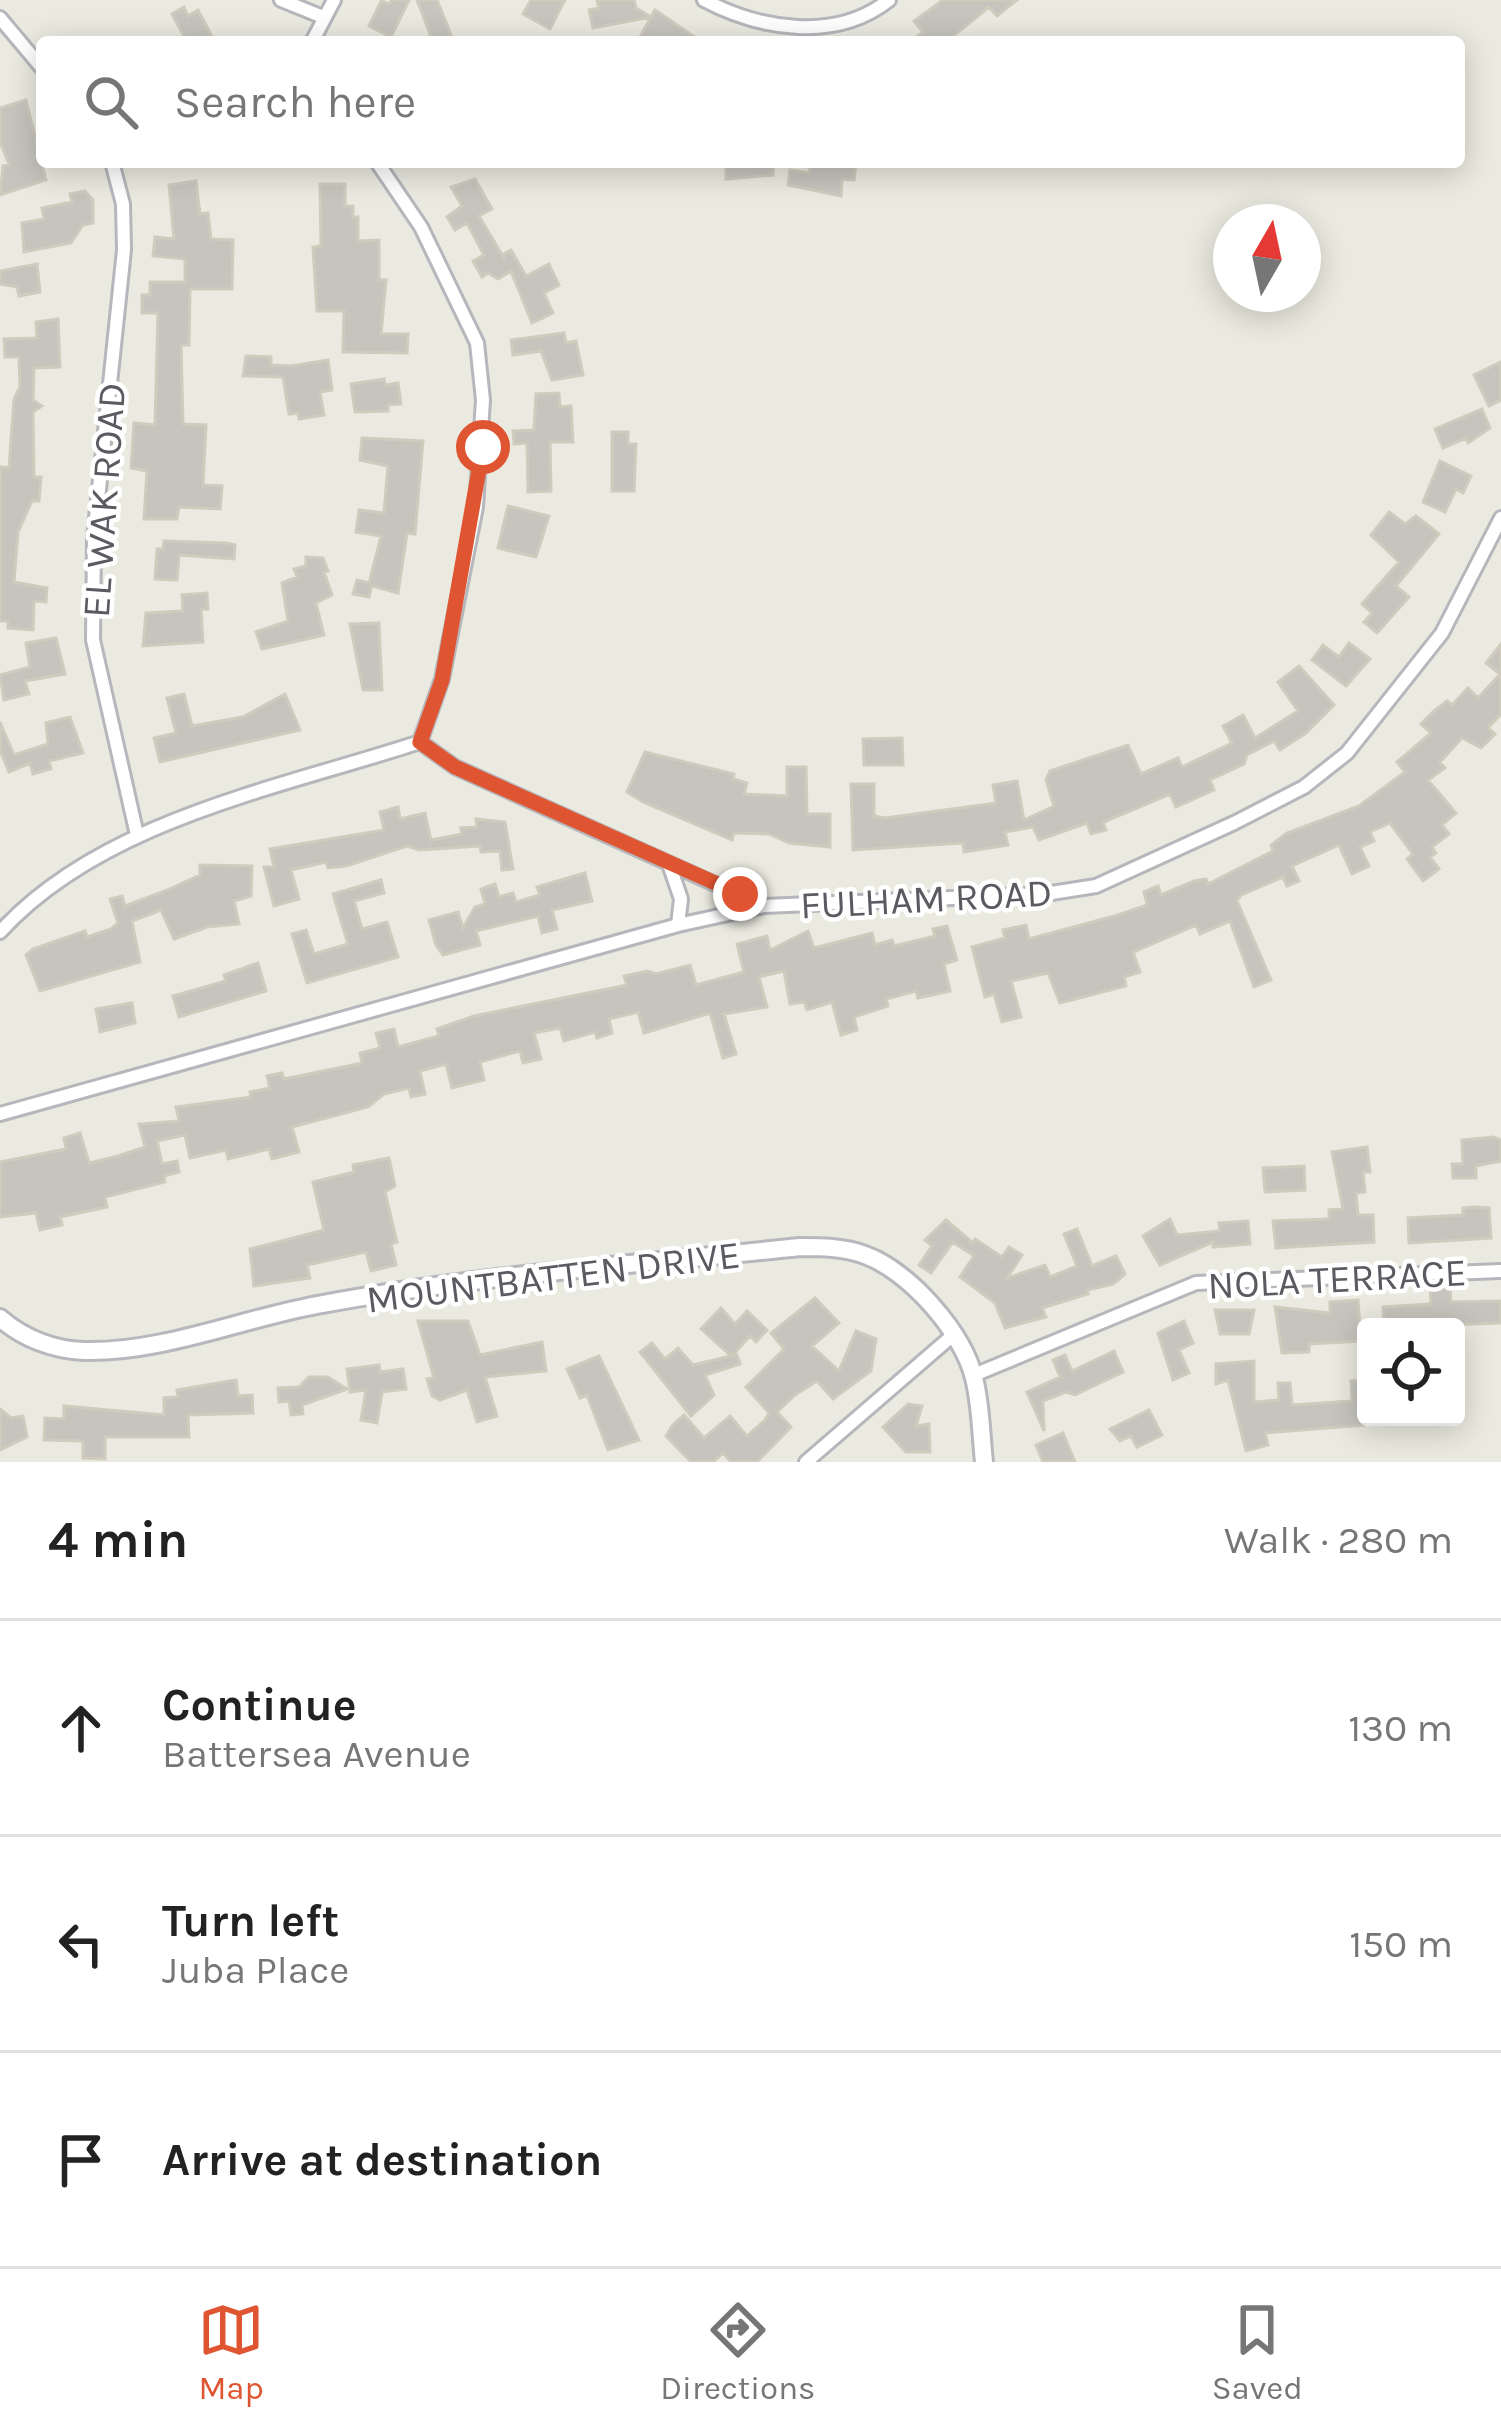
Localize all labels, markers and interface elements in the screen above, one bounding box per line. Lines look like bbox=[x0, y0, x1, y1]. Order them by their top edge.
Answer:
search box bbox=[36, 36, 1465, 168]
icon: search bbox=[78, 69, 144, 135]
text: Search here bbox=[174, 76, 416, 128]
north arrow bbox=[1213, 204, 1321, 312]
street label: EL WAK ROAD bbox=[73, 381, 135, 619]
route start bbox=[456, 420, 510, 474]
route end bbox=[713, 867, 767, 921]
street label: FULHAM ROAD bbox=[799, 869, 1053, 929]
street label: MOUNTBATTEN DRIVE bbox=[364, 1231, 743, 1323]
street label: NOLA TERRACE bbox=[1206, 1249, 1468, 1309]
map controls bbox=[1357, 1318, 1465, 1426]
button: locate bbox=[1357, 1318, 1465, 1426]
text: 4 min bbox=[48, 1510, 188, 1570]
text: Walk · 280 m bbox=[1224, 1517, 1453, 1563]
text: Continue bbox=[162, 1679, 357, 1731]
icon: ahead bbox=[48, 1695, 114, 1761]
text: 130 m bbox=[1348, 1705, 1453, 1751]
text: Battersea Avenue bbox=[162, 1731, 471, 1777]
text: Turn left bbox=[162, 1895, 339, 1947]
icon: left bbox=[48, 1911, 114, 1977]
text: 150 m bbox=[1349, 1921, 1453, 1967]
text: Juba Place bbox=[162, 1947, 349, 1993]
icon: arrive bbox=[48, 2127, 114, 2193]
text: Arrive at destination bbox=[162, 2134, 602, 2186]
tab: Map bbox=[198, 2297, 264, 2407]
tab: Directions bbox=[660, 2297, 815, 2407]
tab: Saved bbox=[1212, 2297, 1303, 2407]

